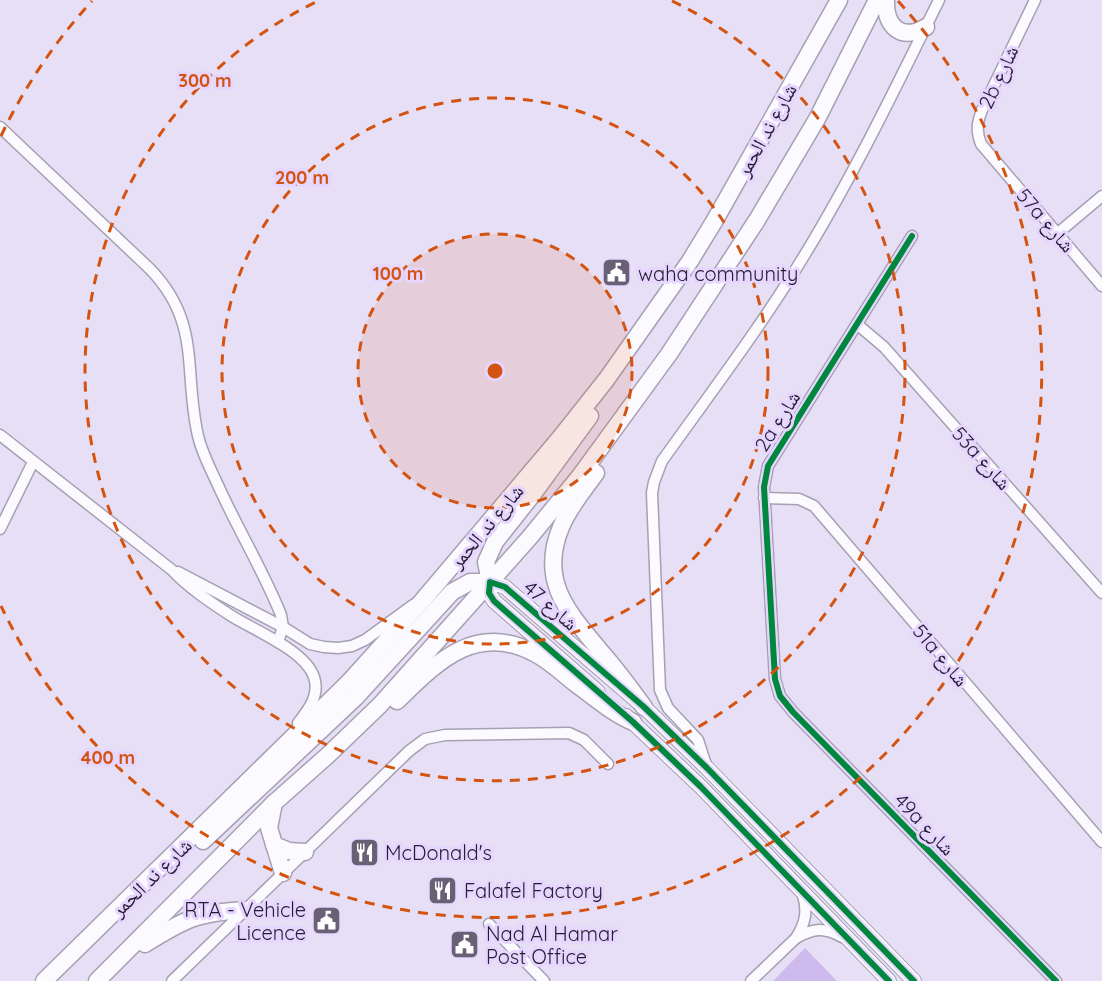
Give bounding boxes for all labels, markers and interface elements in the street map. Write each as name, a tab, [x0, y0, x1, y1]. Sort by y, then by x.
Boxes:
street label: 2b شارع	[973, 41, 1024, 113]
text: 300 m	[178, 69, 232, 92]
street label: شارع ند الحمر	[730, 79, 803, 182]
text: 200 m	[275, 166, 329, 189]
street label: 57a شارع	[1011, 183, 1081, 258]
public building icon: waha community	[601, 257, 633, 289]
place label: waha community	[638, 261, 798, 286]
text: 100 m	[373, 262, 423, 285]
centre of rings	[485, 361, 505, 381]
street label: 2a شارع	[749, 386, 806, 456]
street label: 53a شارع	[946, 421, 1017, 496]
street label: شارع ند الحمر	[443, 479, 529, 575]
street label: شارع 47	[518, 575, 583, 636]
street label: 51a شارع	[907, 619, 974, 692]
text: 400 m	[81, 746, 135, 769]
street label: 49a شارع	[889, 788, 961, 861]
street label: شارع ند الحمر	[105, 832, 197, 923]
restaurant icon: McDonald's	[348, 836, 380, 868]
place label: McDonald's	[385, 840, 492, 865]
restaurant icon: Falafel Factory	[427, 874, 459, 906]
place label: Falafel Factory	[464, 878, 603, 903]
place label: RTA - Vehicle Licence	[184, 897, 306, 945]
public building icon: RTA - Vehicle Licence	[311, 904, 343, 936]
place label: Nad Al Hamar Post Office	[486, 921, 618, 969]
public building icon: Nad Al Hamar Post Office	[449, 928, 481, 960]

